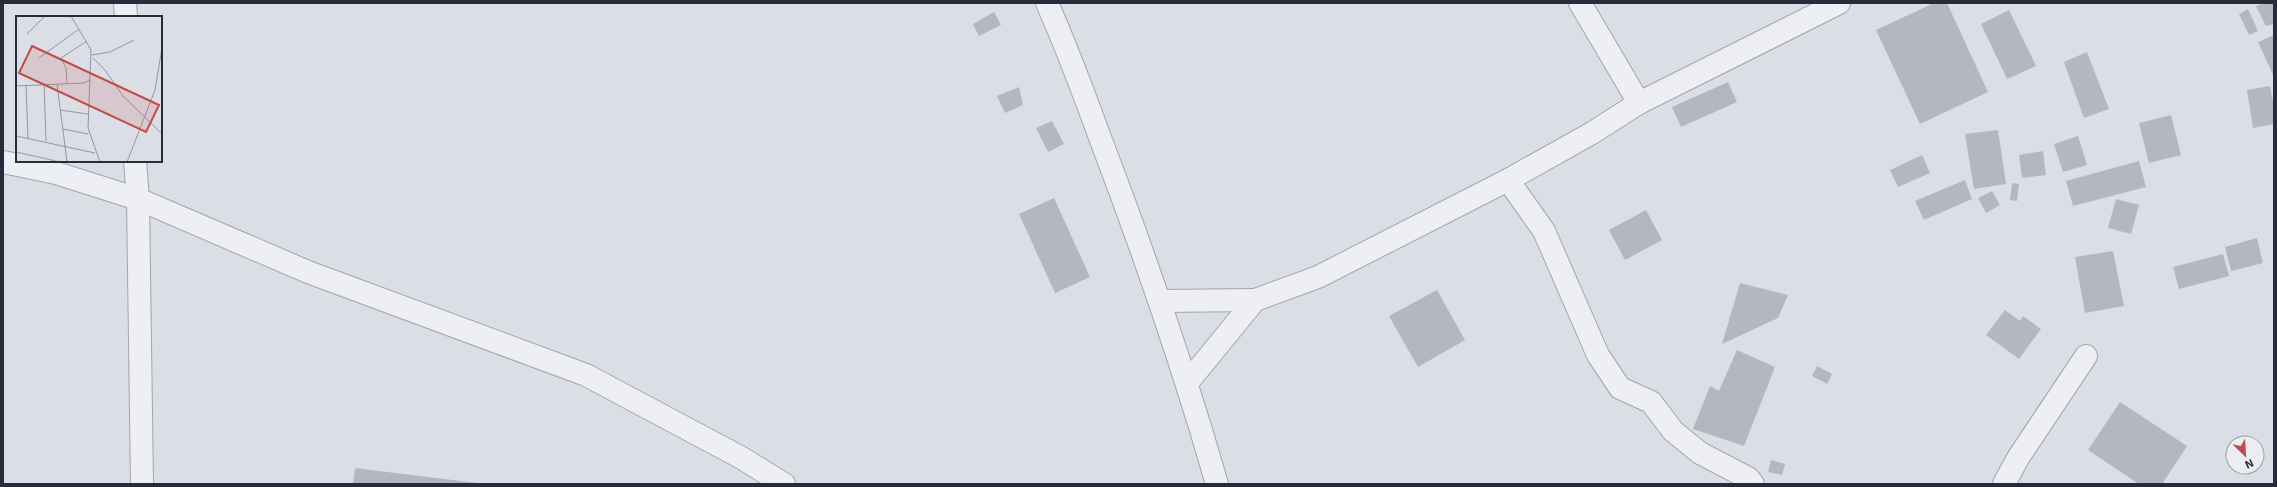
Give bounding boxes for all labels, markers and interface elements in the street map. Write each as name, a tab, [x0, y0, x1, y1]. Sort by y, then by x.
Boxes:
inset map	[16, 16, 162, 162]
north arrow	[2225, 435, 2265, 475]
text: N	[2243, 457, 2256, 472]

